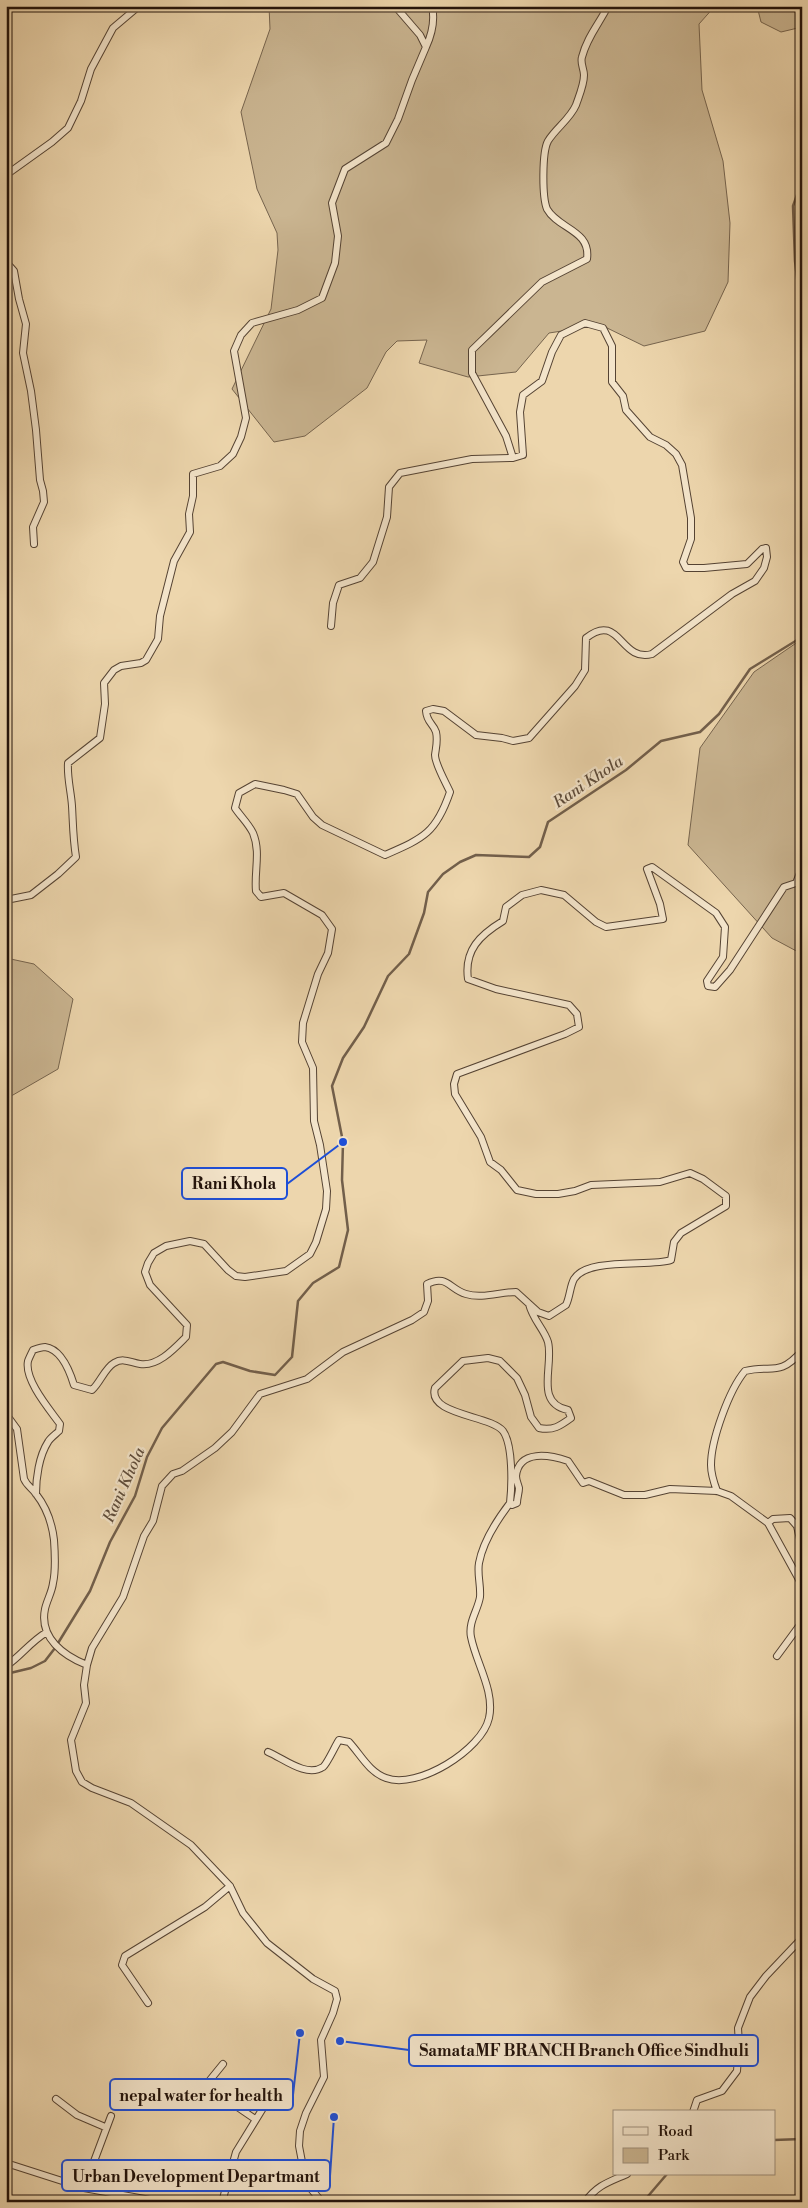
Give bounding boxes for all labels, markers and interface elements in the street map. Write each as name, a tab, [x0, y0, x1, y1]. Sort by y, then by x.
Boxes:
water label: Rani Khola	[548, 751, 627, 813]
callout: Rani Khola	[182, 1168, 287, 1199]
text: Rani Khola	[192, 1174, 277, 1194]
water label: Rani Khola	[98, 1444, 150, 1527]
callout: SamataMF BRANCH Branch Office Sindhuli	[409, 2035, 758, 2066]
text: SamataMF BRANCH Branch Office Sindhuli	[419, 2041, 749, 2061]
callout: nepal water for health	[110, 2079, 293, 2110]
text: nepal water for health	[119, 2086, 283, 2106]
legend	[613, 2110, 776, 2176]
text: Road	[658, 2122, 693, 2141]
text: Park	[658, 2146, 690, 2165]
callout: Urban Development Departmant	[62, 2160, 330, 2191]
text: Urban Development Departmant	[72, 2167, 320, 2187]

